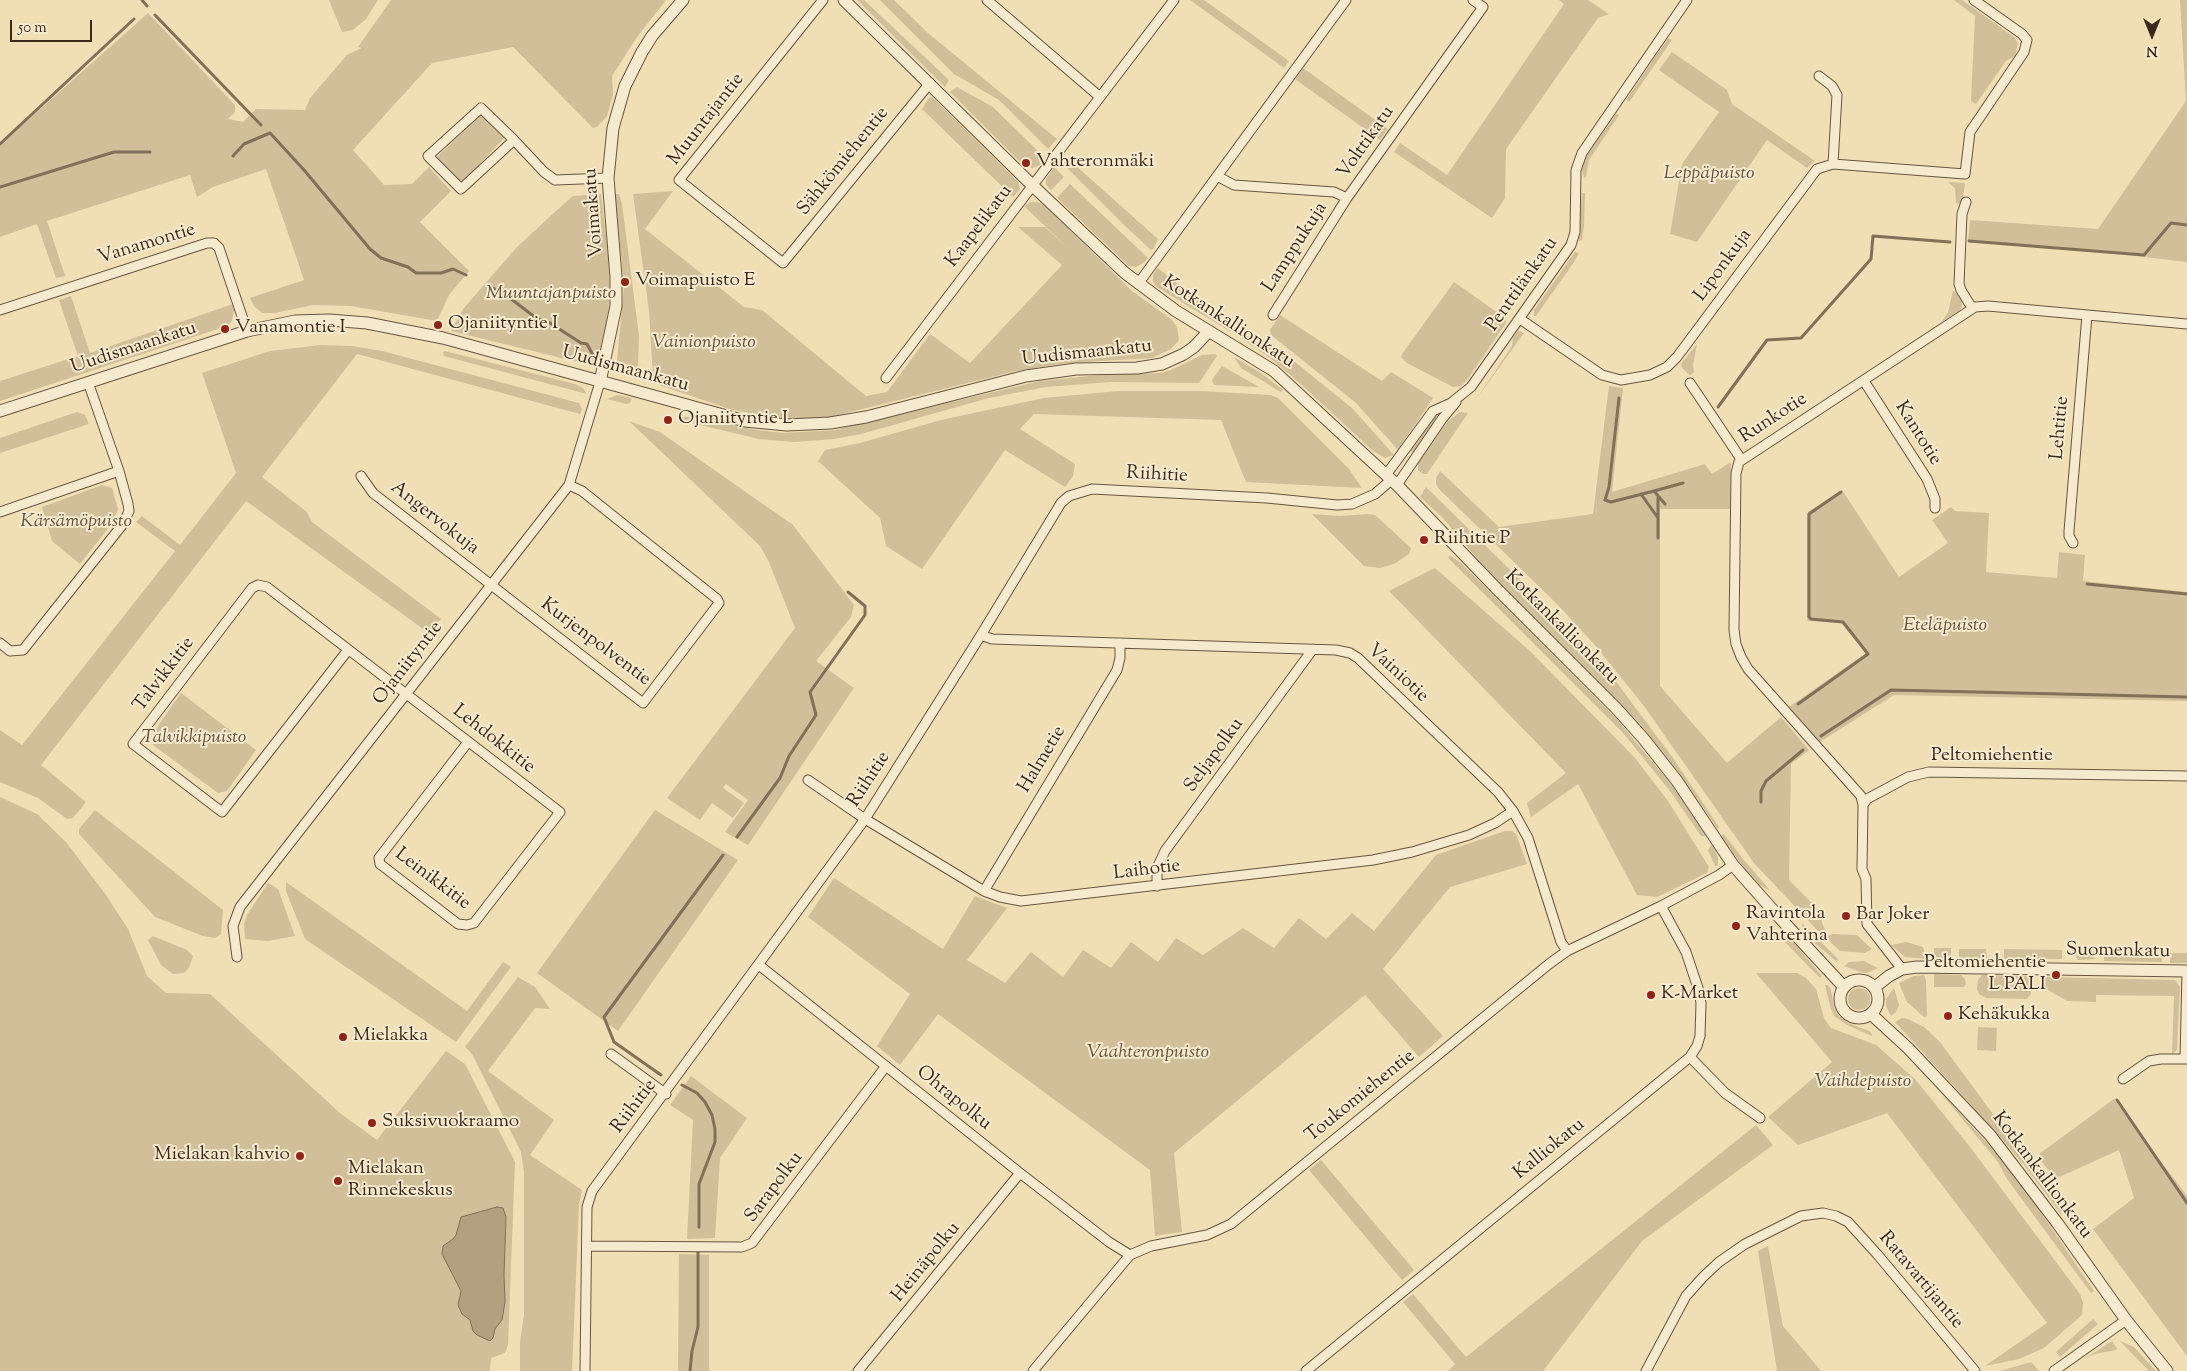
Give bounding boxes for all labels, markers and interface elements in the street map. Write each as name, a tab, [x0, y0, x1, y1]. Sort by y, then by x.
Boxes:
scale bar	[12, 10, 95, 42]
north arrow	[2127, 10, 2177, 60]
text: 50 m	[18, 18, 47, 39]
text: N	[2146, 40, 2158, 60]
street label: Muuntajantie	[664, 69, 750, 171]
street label: Volttikatu	[1334, 102, 1400, 184]
street label: Sähkömiehentie	[793, 103, 895, 221]
place label: Vahteronmäki	[1036, 152, 1154, 174]
marker: Vahteronmäki	[1020, 157, 1032, 169]
park label: Leppäpuisto	[1664, 164, 1754, 186]
street label: Voimakatu	[580, 167, 610, 259]
street label: Kaapelikatu	[942, 181, 1018, 273]
street label: Lamppukuja	[1258, 199, 1334, 297]
street label: Vanamontie	[96, 219, 198, 271]
street label: Liponkuja	[1690, 225, 1758, 307]
street label: Penttilänkatu	[1482, 233, 1564, 337]
place label: Voimapuisto E	[635, 271, 755, 293]
street label: Kotkankallionkatu	[1158, 272, 1298, 374]
marker: Voimapuisto E	[619, 276, 631, 288]
park label: Muuntajanpuisto	[486, 284, 616, 306]
place label: Ojaniityntie I	[448, 314, 558, 336]
street label: Uudismaankatu	[68, 318, 200, 380]
place label: Vanamontie I	[235, 318, 346, 340]
marker: Ojaniityntie I	[432, 319, 444, 331]
marker: Vanamontie I	[219, 323, 231, 335]
park label: Vainionpuisto	[652, 333, 756, 355]
street label: Uudismaankatu	[1021, 336, 1153, 372]
street label: Uudismaankatu	[559, 342, 691, 398]
street label: Runkotie	[1736, 389, 1812, 449]
street label: Lehtitie	[2047, 395, 2075, 461]
street label: Kantotie	[1889, 398, 1945, 470]
place label: Ojaniityntie L	[678, 409, 793, 431]
marker: Ojaniityntie L	[662, 414, 674, 426]
street label: Riihitie	[1126, 463, 1188, 489]
street label: Angervokuja	[385, 477, 483, 561]
park label: Kärsämöpuisto	[20, 512, 132, 534]
place label: Riihitie P	[1434, 529, 1510, 551]
marker: Riihitie P	[1418, 534, 1430, 546]
street label: Kotkankallionkatu	[1499, 566, 1623, 690]
street label: Kurjenpolventie	[535, 594, 655, 692]
park label: Eteläpuisto	[1903, 616, 1987, 638]
street label: Ojaniityntie	[369, 618, 449, 710]
street label: Talvikkitie	[130, 633, 200, 717]
street label: Vainiotie	[1361, 640, 1433, 708]
street label: Lehdokkitie	[447, 701, 539, 779]
street label: Seljapolku	[1180, 714, 1250, 798]
street label: Halmetie	[1014, 722, 1072, 798]
park label: Talvikkipuisto	[142, 728, 246, 750]
street label: Peltomiehentie	[1931, 746, 2053, 768]
street label: Riihitie	[844, 748, 896, 812]
street label: Leinikkitie	[390, 844, 474, 916]
street label: Laihotie	[1112, 856, 1182, 886]
place label: Ravintola Vahterina	[1746, 904, 1828, 948]
place label: Bar Joker	[1856, 905, 1929, 927]
marker: Bar Joker	[1840, 910, 1852, 922]
marker: Ravintola Vahterina	[1730, 920, 1742, 932]
street label: Suomenkatu	[2065, 940, 2171, 964]
place label: Peltomiehentie L PALI	[1924, 953, 2046, 997]
marker: Peltomiehentie L PALI	[2050, 969, 2062, 981]
place label: K-Market	[1661, 984, 1738, 1006]
marker: K-Market	[1645, 989, 1657, 1001]
place label: Kehäkukka	[1958, 1005, 2050, 1027]
marker: Kehäkukka	[1942, 1010, 1954, 1022]
place label: Mielakka	[353, 1026, 428, 1048]
marker: Mielakka	[337, 1031, 349, 1043]
park label: Vaahteronpuisto	[1087, 1043, 1209, 1065]
street label: Toukomiehentie	[1301, 1046, 1421, 1148]
street label: Ohrapolku	[911, 1062, 995, 1136]
park label: Vaihdepuisto	[1815, 1072, 1911, 1094]
street label: Riihitie	[607, 1076, 663, 1138]
street label: Kotkankallionkatu	[1986, 1108, 2096, 1244]
place label: Suksivuokraamo	[382, 1112, 519, 1134]
street label: Kalliokatu	[1510, 1114, 1590, 1186]
marker: Suksivuokraamo	[366, 1117, 378, 1129]
place label: Mielakan kahvio	[154, 1145, 290, 1167]
street label: Sarapolku	[741, 1148, 809, 1228]
marker: Mielakan kahvio	[294, 1150, 306, 1162]
place label: Mielakan Rinnekeskus	[348, 1159, 453, 1203]
marker: Mielakan Rinnekeskus	[332, 1175, 344, 1187]
street label: Heinäpolku	[888, 1218, 966, 1308]
street label: Ratavartijantie	[1873, 1228, 1967, 1334]

